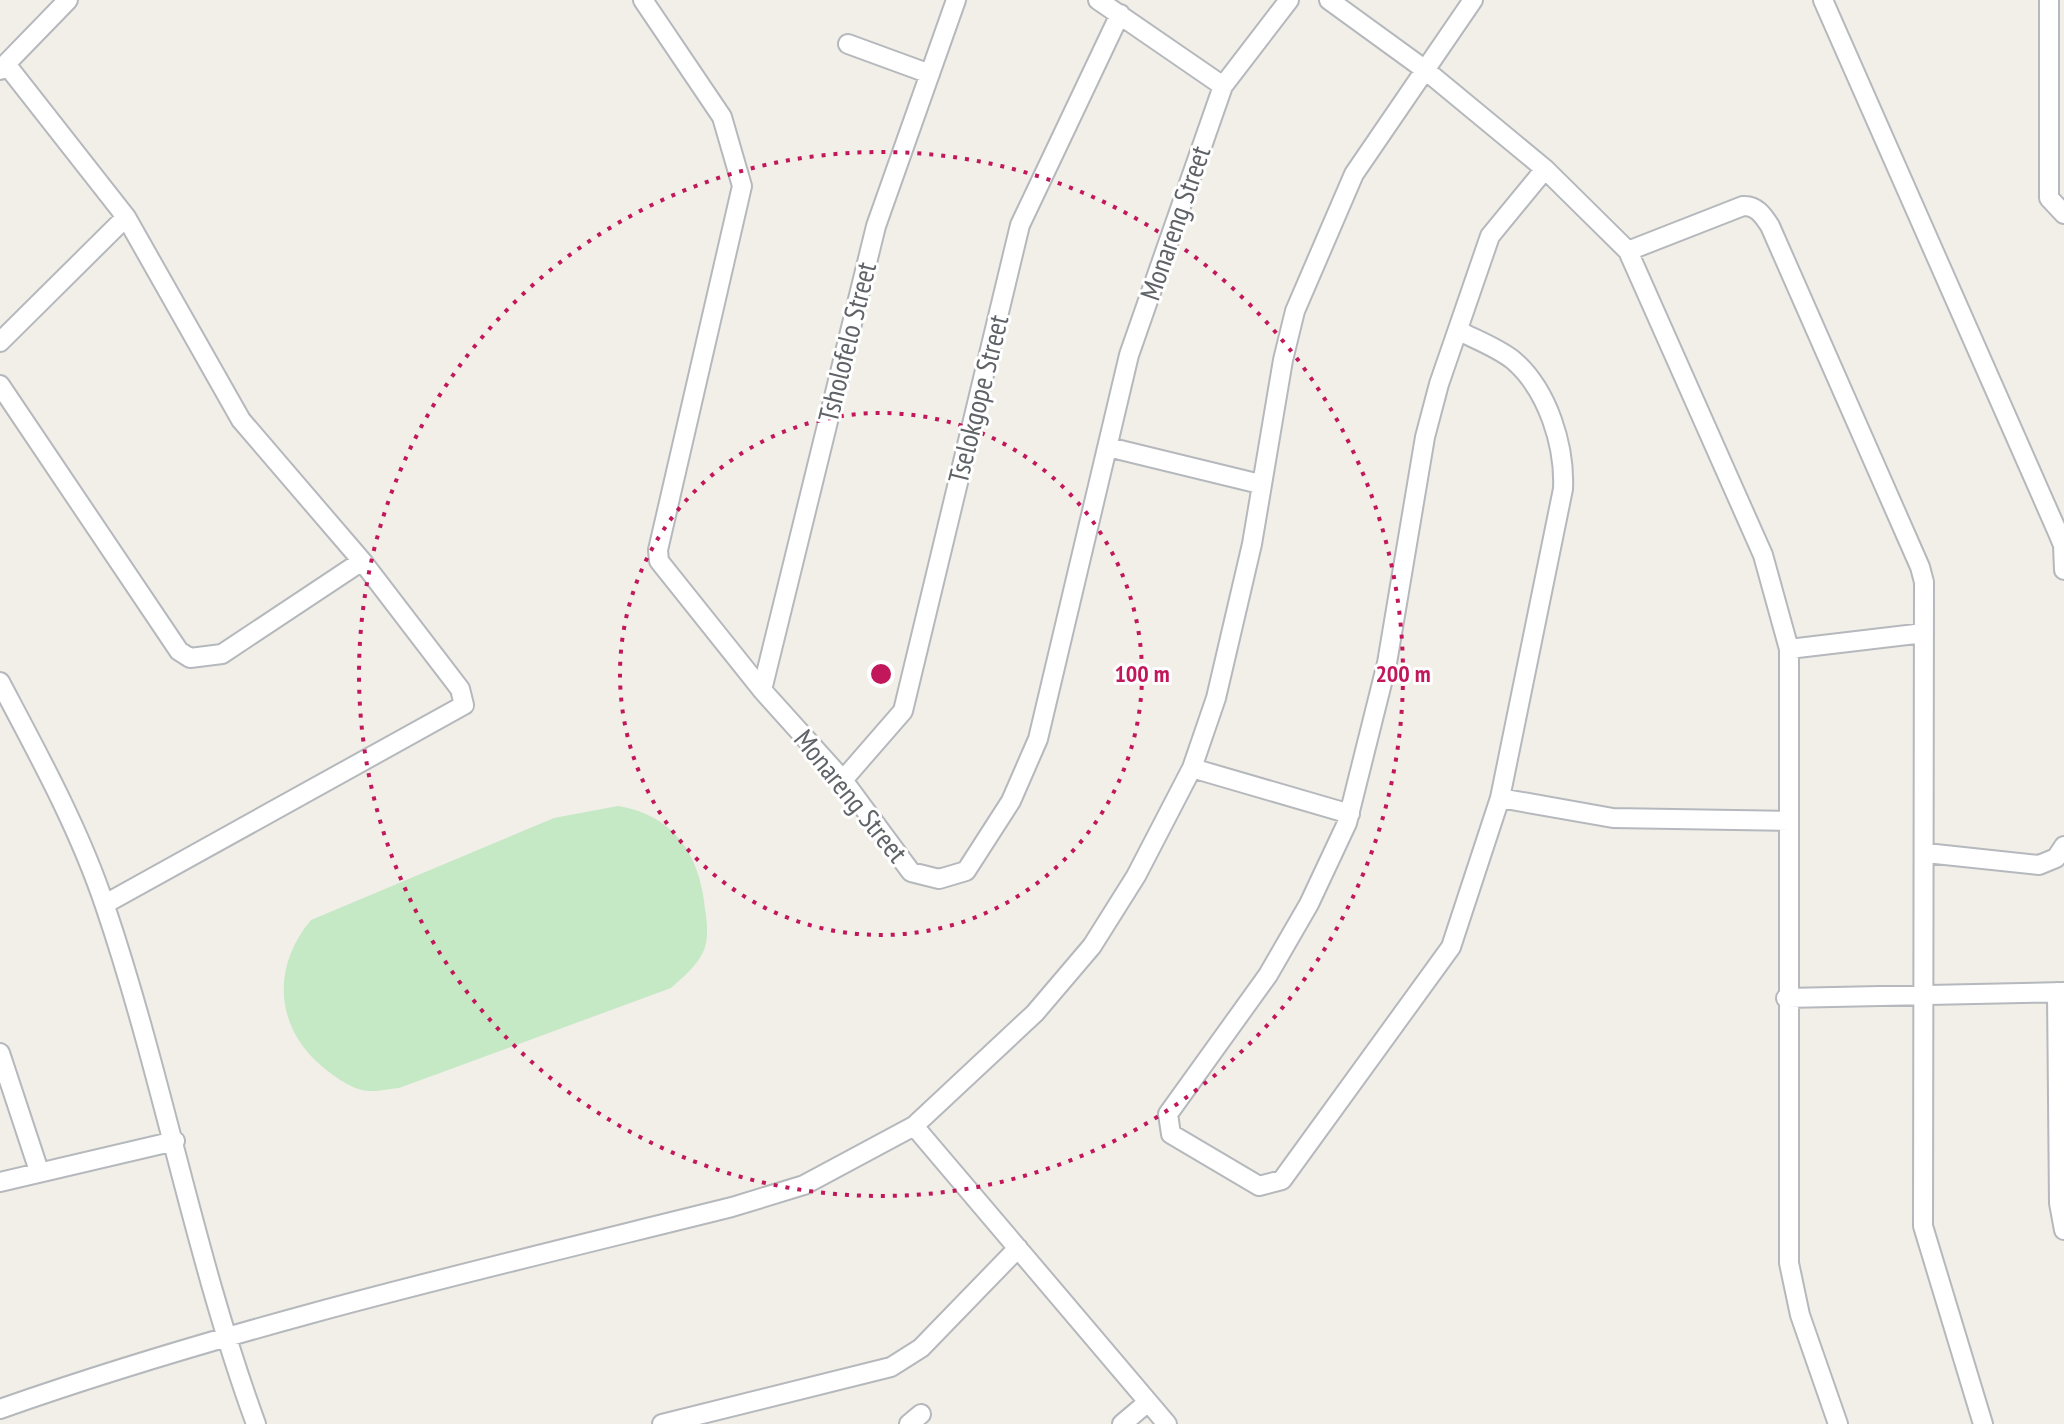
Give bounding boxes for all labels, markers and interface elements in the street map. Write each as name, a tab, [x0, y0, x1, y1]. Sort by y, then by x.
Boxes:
street label: Monareng Street	[1131, 140, 1218, 305]
street label: Tsholofelo Street	[809, 258, 884, 426]
street label: Tselokgope Street	[939, 311, 1016, 487]
text: 100 m	[1114, 658, 1170, 689]
text: 200 m	[1375, 658, 1431, 689]
centre of rings	[867, 660, 895, 688]
street label: Monareng Street	[786, 722, 917, 870]

